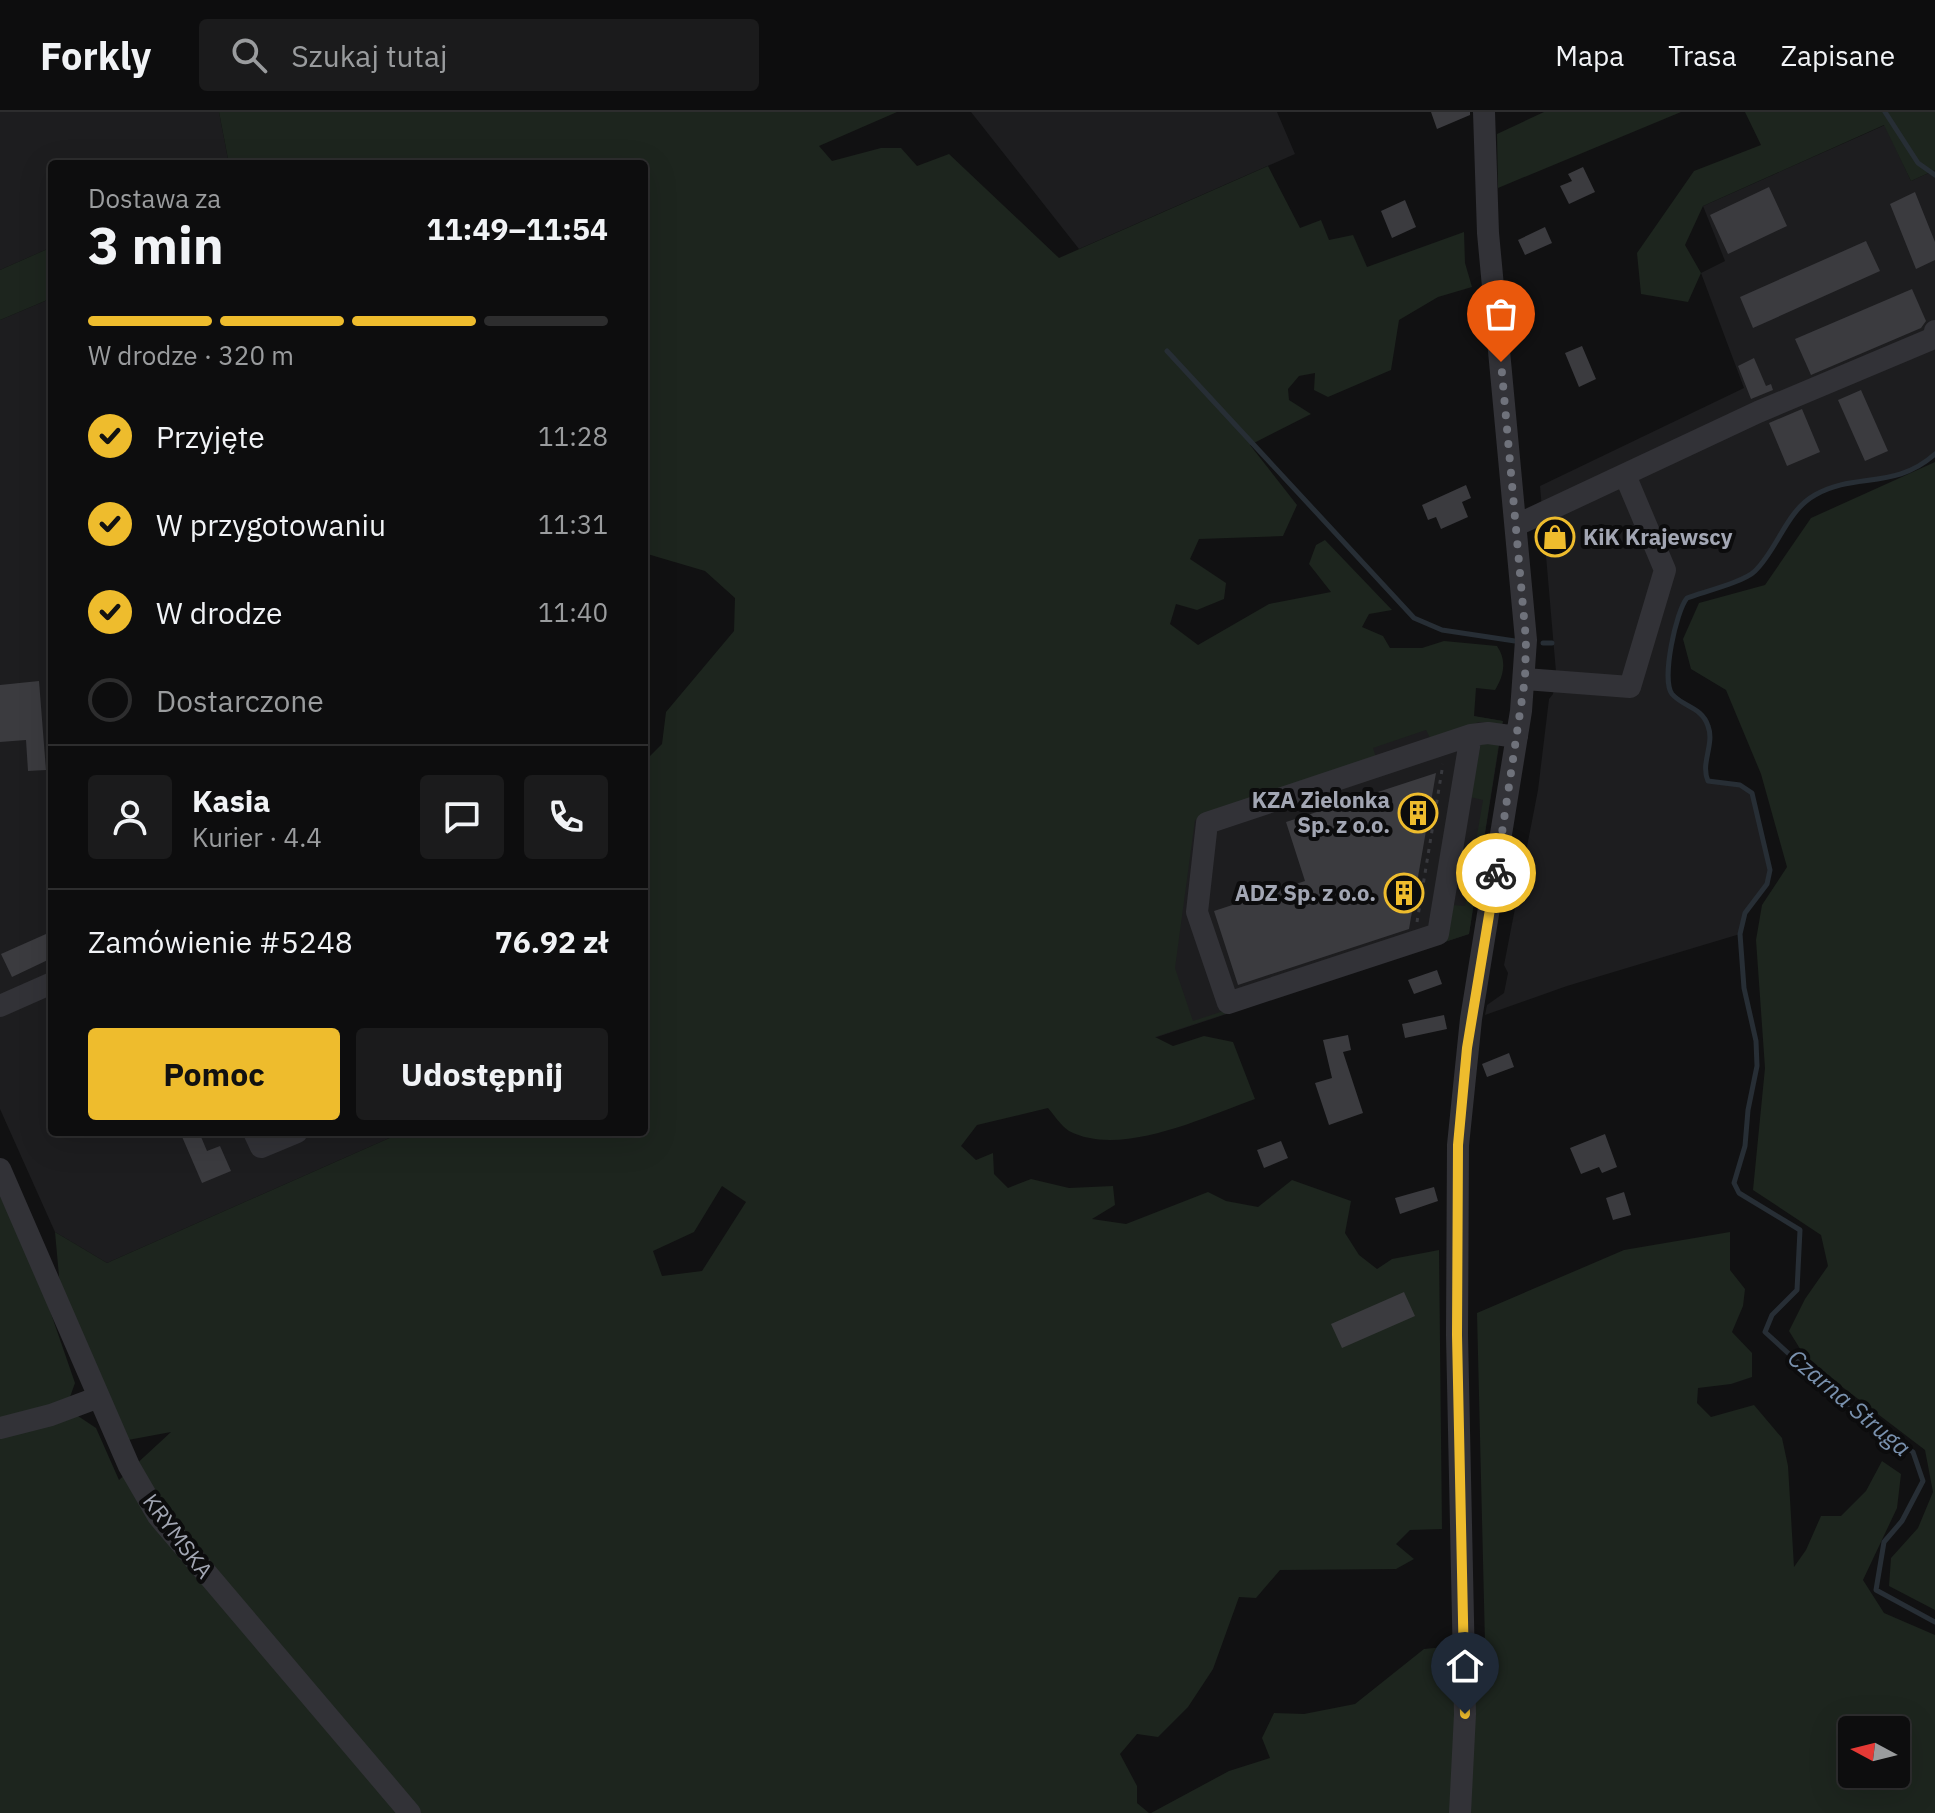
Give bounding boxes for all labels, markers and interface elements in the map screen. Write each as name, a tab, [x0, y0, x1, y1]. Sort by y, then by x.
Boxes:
search box	[199, 19, 759, 91]
text: Forkly	[40, 31, 151, 80]
icon: search	[227, 33, 271, 77]
text: Szukaj tutaj	[291, 36, 448, 75]
text: Mapa	[1555, 37, 1624, 74]
text: Trasa	[1668, 37, 1737, 74]
text: Zapisane	[1781, 37, 1895, 74]
text: Dostawa za	[88, 181, 221, 215]
text: 11:49–11:54	[427, 209, 608, 248]
text: 3 min	[88, 211, 224, 278]
pin	[1467, 280, 1535, 362]
icon: bag	[1479, 292, 1523, 336]
text: W drodze · 320 m	[88, 338, 294, 372]
icon: check	[88, 414, 132, 458]
text: Przyjęte	[156, 417, 265, 456]
text: 11:28	[538, 419, 608, 453]
icon: check	[88, 502, 132, 546]
text: W przygotowaniu	[156, 505, 386, 544]
text: 11:31	[538, 507, 608, 541]
shop icon: KiK Krajewscy	[1534, 516, 1576, 558]
place label: KiK Krajewscy	[1583, 522, 1733, 551]
icon: check	[88, 590, 132, 634]
text: W drodze	[156, 593, 282, 632]
text: 11:40	[538, 595, 608, 629]
text: Dostarczone	[156, 681, 324, 720]
button: person	[88, 775, 172, 859]
button: chat	[420, 775, 504, 859]
button: phone	[524, 775, 608, 859]
text: Kasia	[192, 781, 270, 820]
place label: KZA Zielonka Sp. z o.o.	[1252, 785, 1390, 839]
building icon: KZA Zielonka Sp. z o.o.	[1397, 792, 1439, 834]
text: Kurier · 4.4	[192, 820, 322, 854]
courier	[1456, 833, 1536, 913]
icon: bike	[1474, 851, 1518, 895]
building icon: ADZ Sp. z o.o.	[1383, 872, 1425, 914]
place label: ADZ Sp. z o.o.	[1235, 878, 1376, 907]
text: Zamówienie #5248	[88, 922, 353, 961]
text: 76.92 zł	[495, 922, 608, 961]
button: Pomoc	[88, 1028, 340, 1120]
button: Udostępnij	[356, 1028, 608, 1120]
water label: Czarna Struga	[1782, 1341, 1918, 1463]
street label: KRYMSKA	[137, 1487, 220, 1584]
pin	[1431, 1632, 1499, 1714]
icon: home	[1443, 1644, 1487, 1688]
north arrow	[1838, 1716, 1910, 1788]
map controls	[1838, 1716, 1910, 1788]

